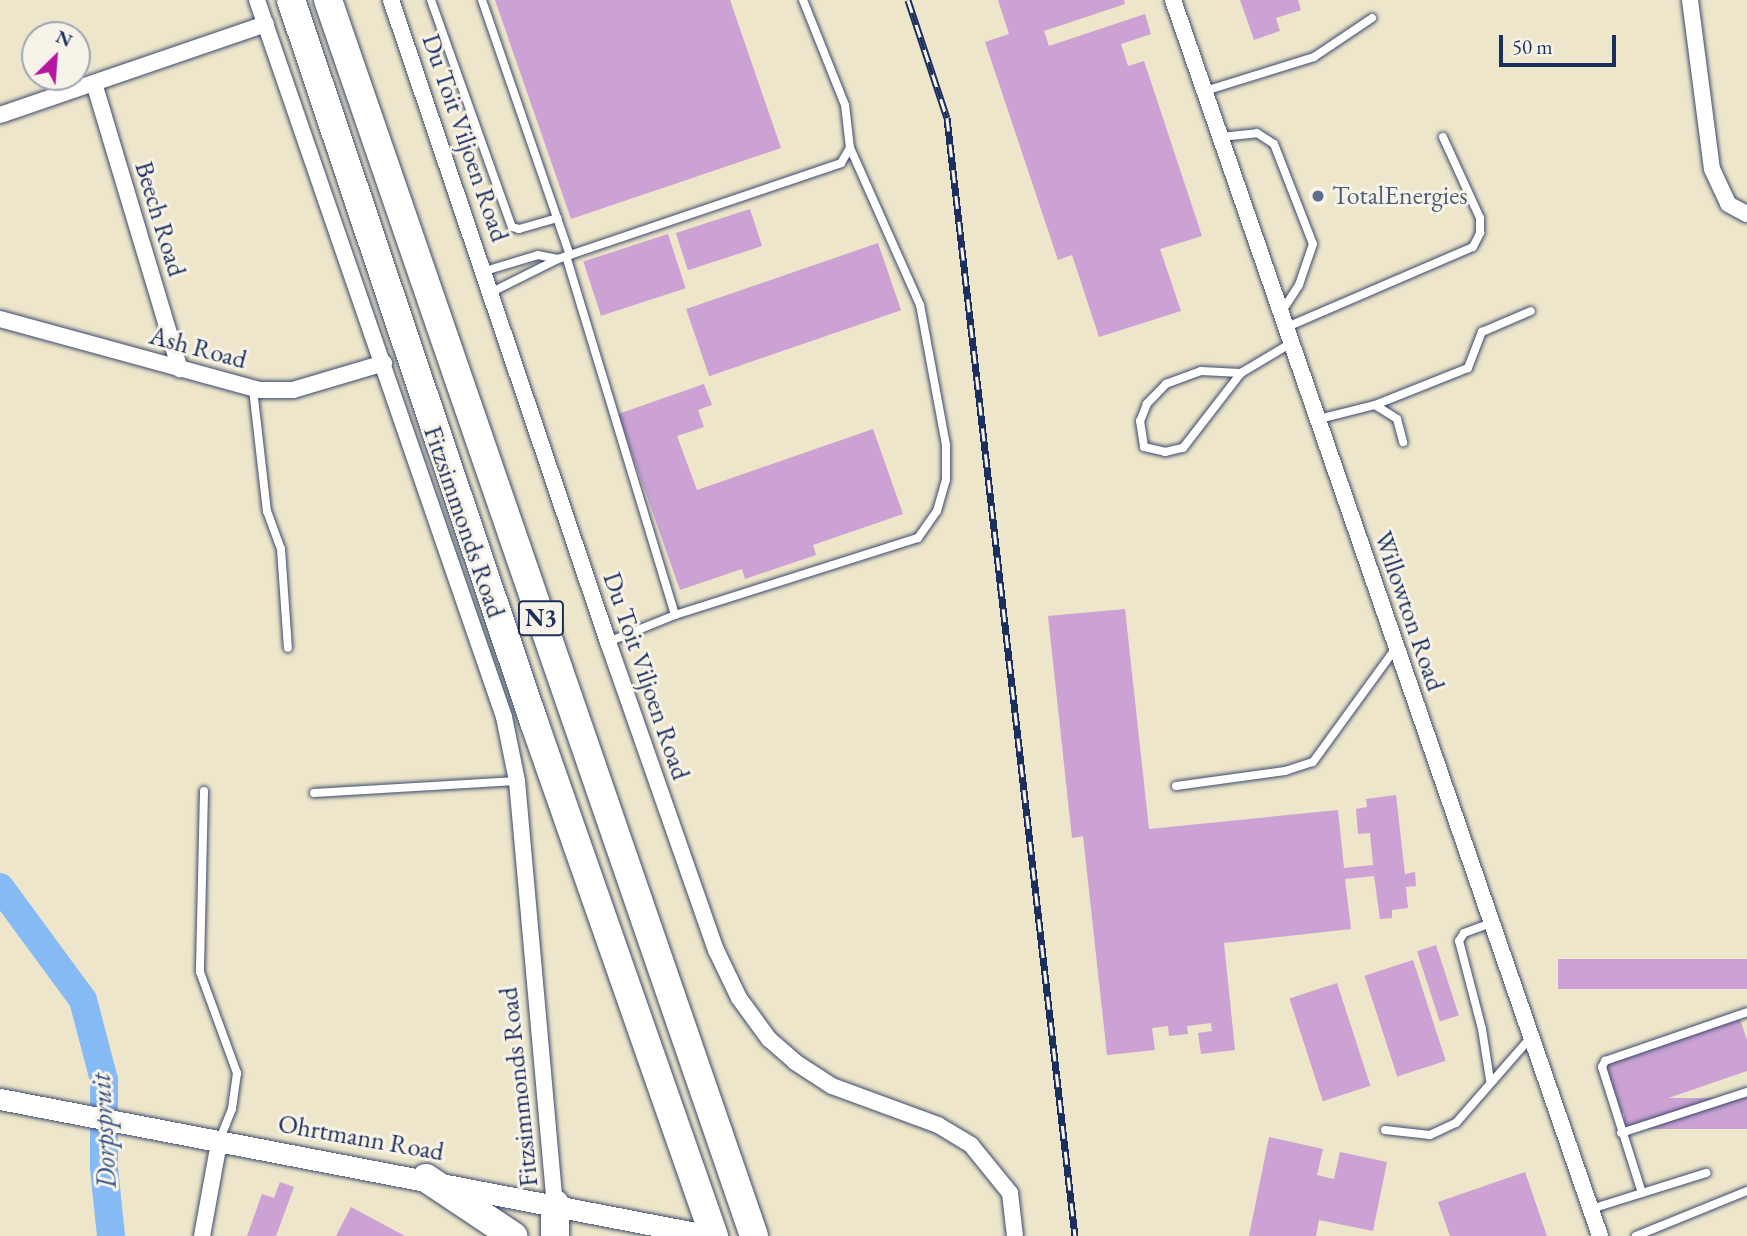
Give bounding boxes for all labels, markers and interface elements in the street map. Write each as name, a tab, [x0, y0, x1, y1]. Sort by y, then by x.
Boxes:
north arrow	[21, 21, 91, 91]
scale bar	[1502, 21, 1619, 65]
text: N	[52, 24, 76, 53]
street label: Du Toit Viljoen Road	[415, 30, 515, 246]
text: 50 m	[1512, 33, 1553, 60]
street label: Beech Road	[128, 158, 192, 280]
place label: TotalEnergies	[1332, 180, 1468, 212]
marker: TotalEnergies	[1310, 188, 1326, 204]
street label: Ash Road	[146, 320, 250, 376]
street label: Fitzsimmonds Road	[417, 422, 511, 622]
street label: Willowton Road	[1367, 527, 1451, 695]
street label: Du Toit Viljoen Road	[596, 568, 696, 784]
road number: N3	[516, 598, 566, 638]
street label: Fitzsimmonds Road	[493, 986, 545, 1188]
water label: Dorpspruit	[83, 1072, 123, 1190]
street label: Ohrtmann Road	[276, 1108, 446, 1168]

